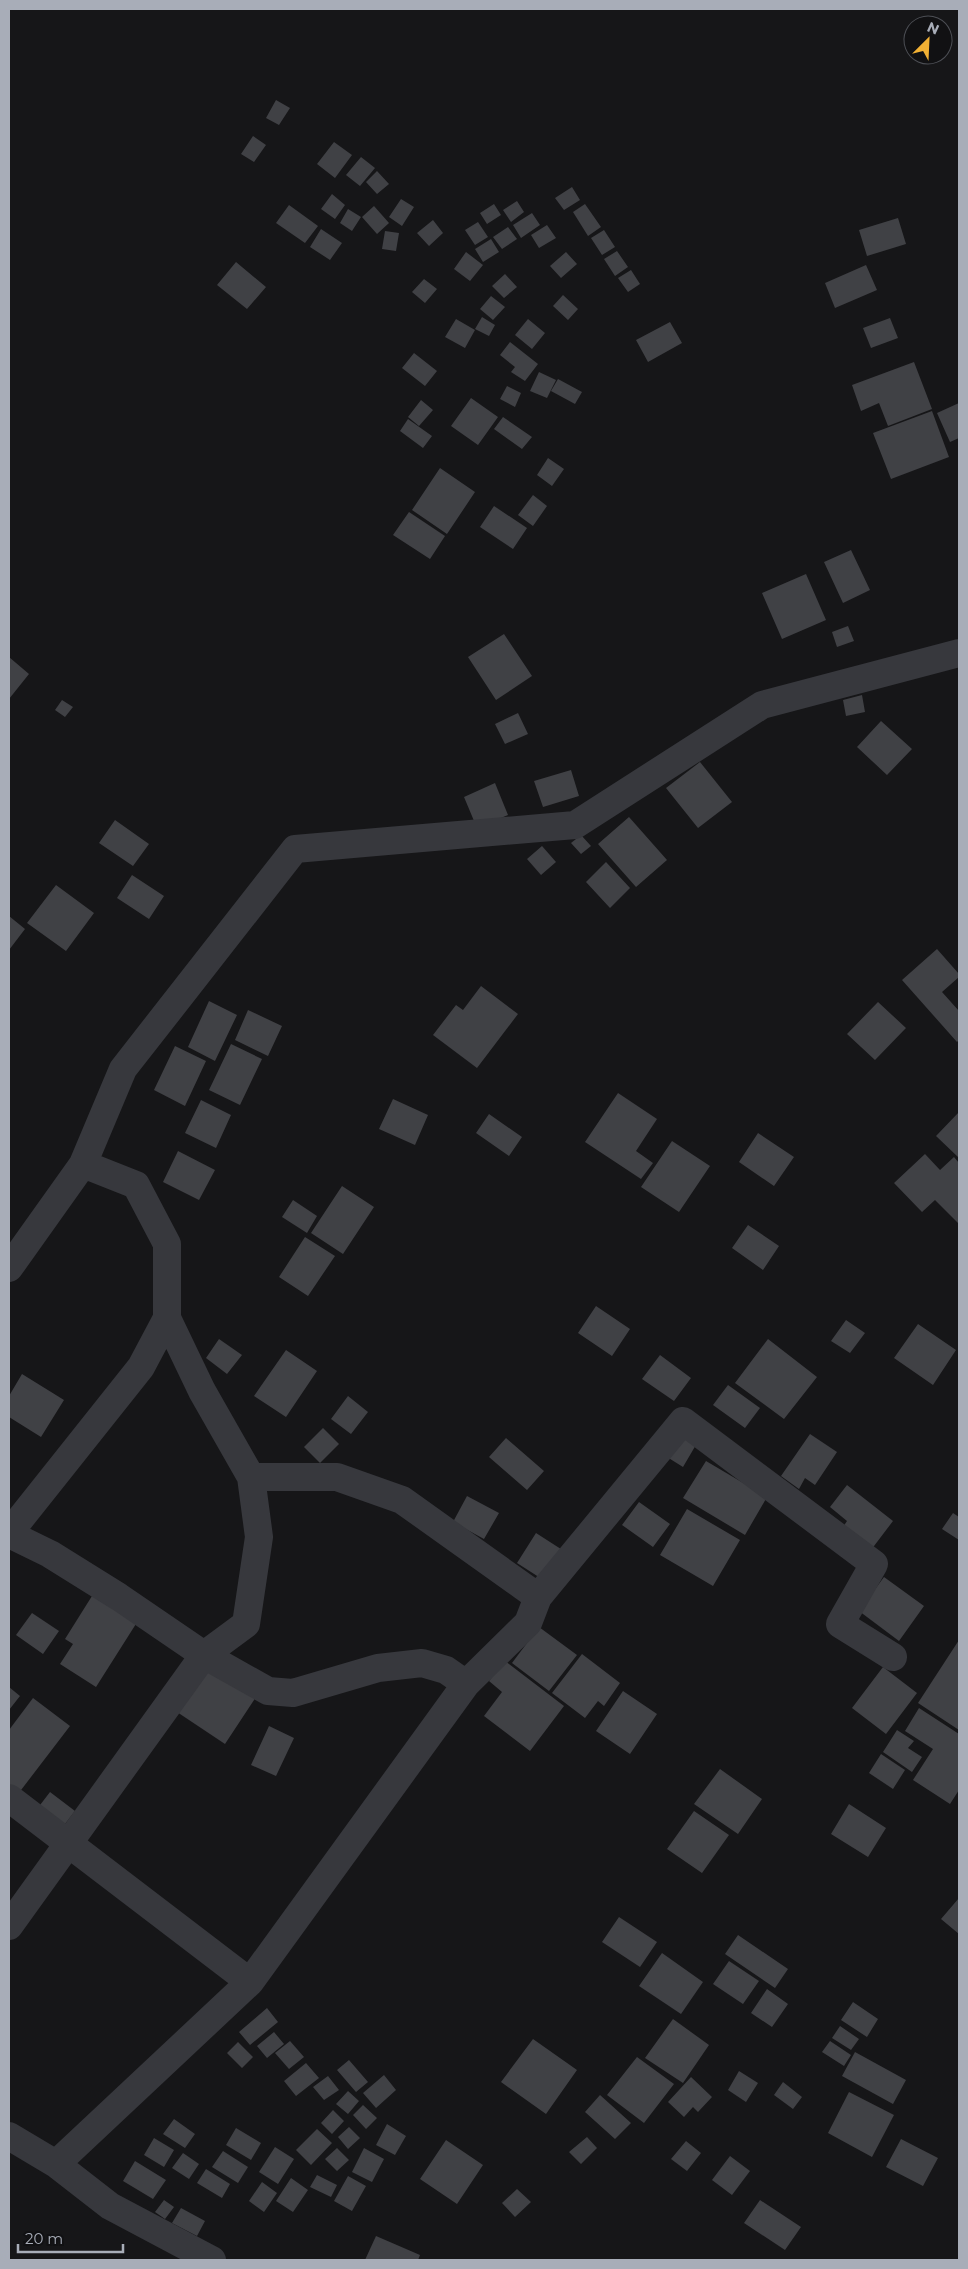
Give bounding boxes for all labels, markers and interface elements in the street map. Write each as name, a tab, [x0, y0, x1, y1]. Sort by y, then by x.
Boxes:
north arrow	[903, 15, 953, 65]
text: N	[924, 18, 942, 39]
scale bar	[18, 2222, 122, 2254]
text: 20 m	[25, 2229, 63, 2248]

